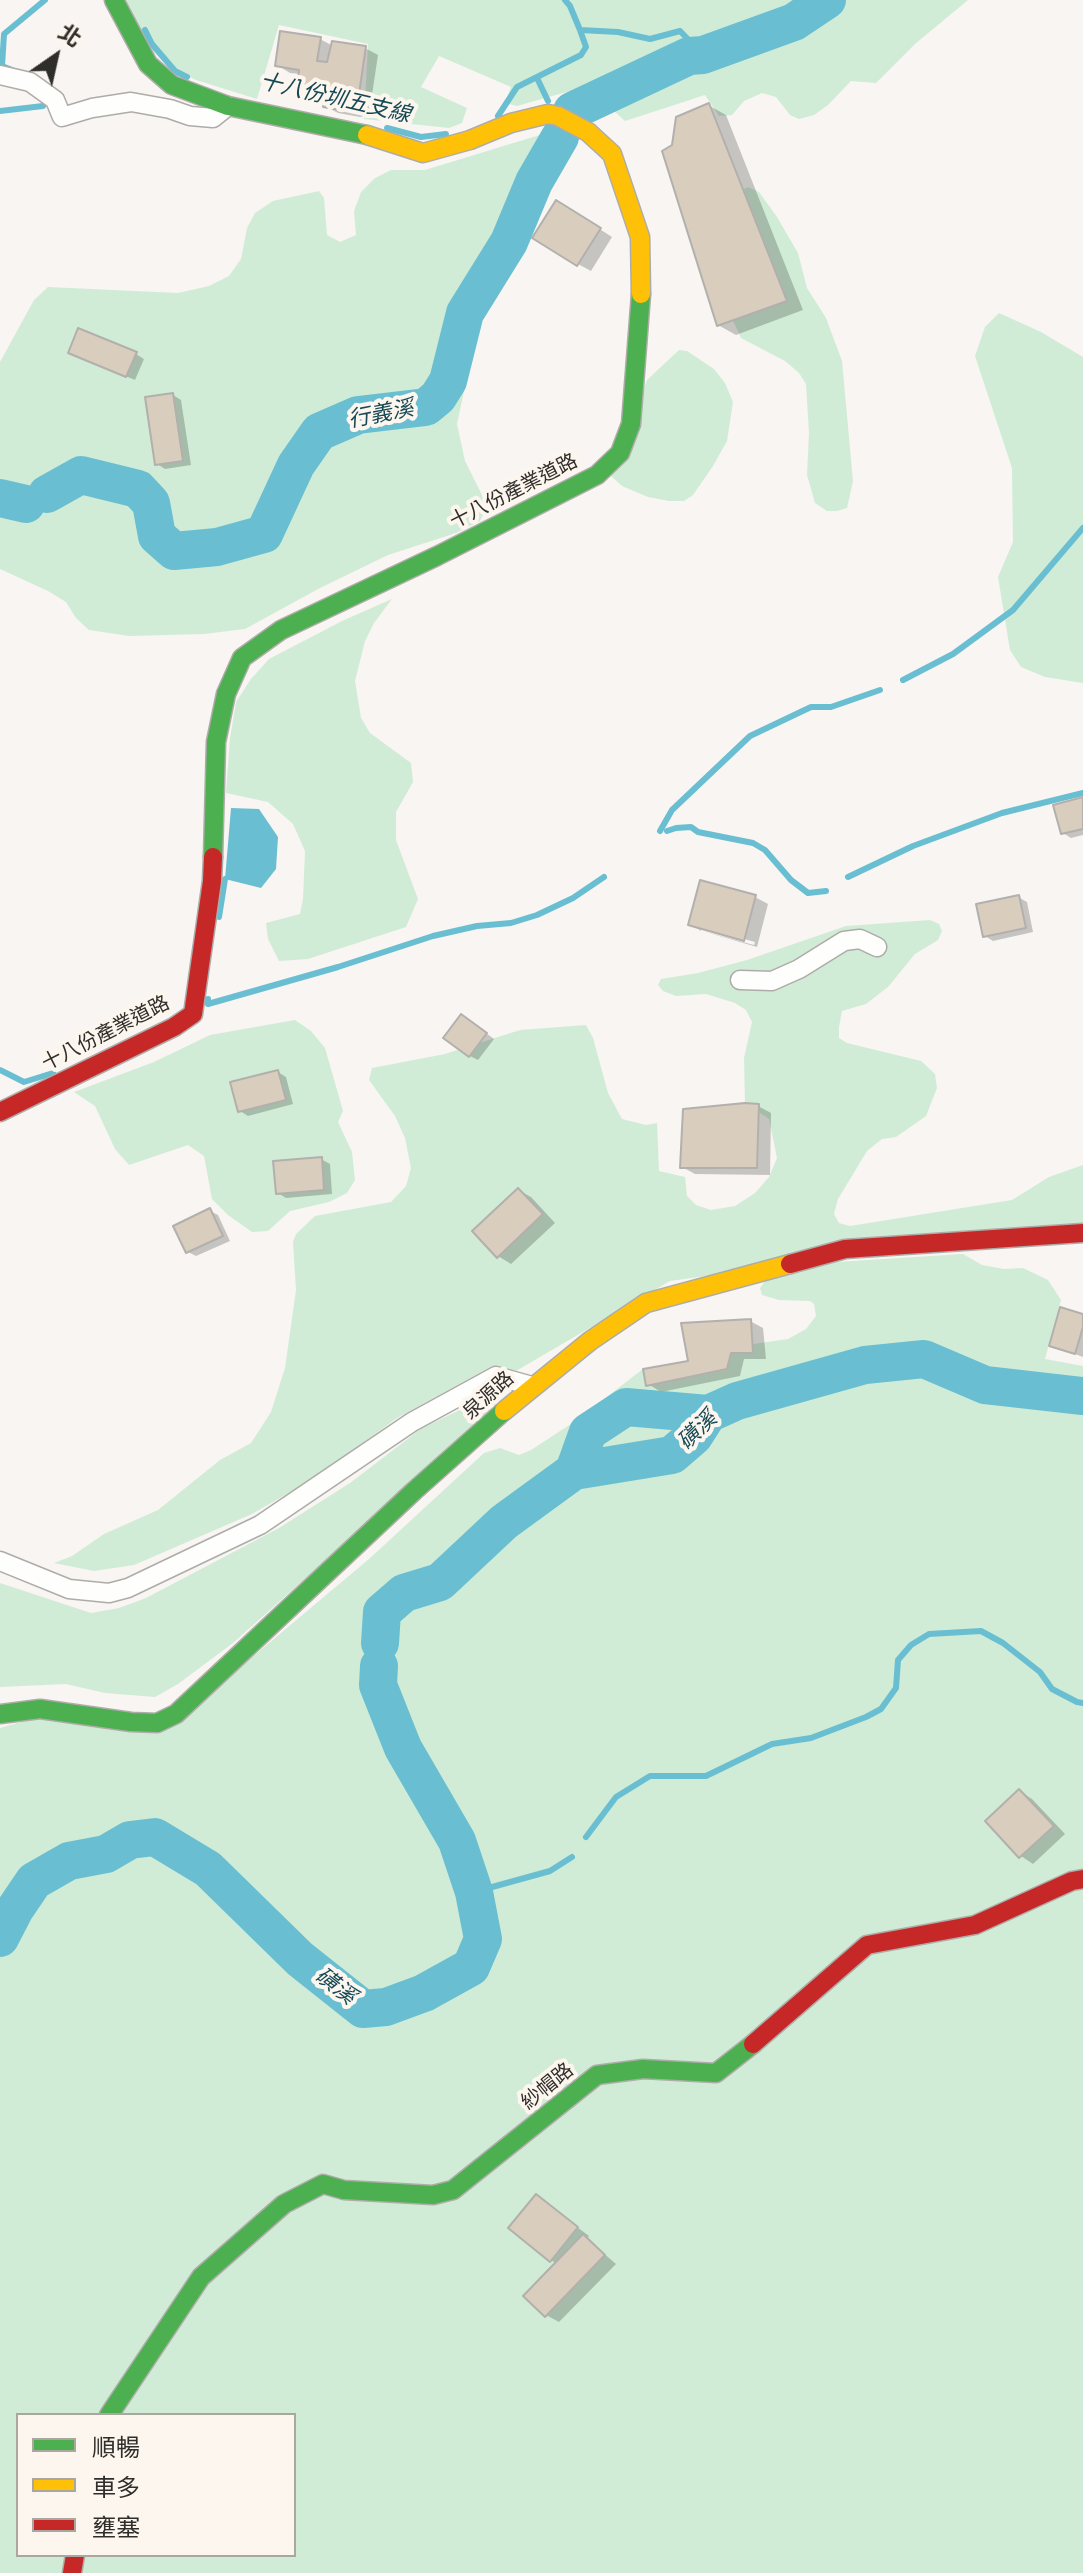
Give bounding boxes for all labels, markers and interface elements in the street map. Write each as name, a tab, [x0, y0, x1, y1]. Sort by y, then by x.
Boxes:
north arrow	[16, 16, 96, 96]
text: 北	[54, 19, 86, 52]
water label: 十八份圳五支線	[257, 69, 413, 129]
water label: 行義溪	[346, 396, 416, 434]
street label: 十八份產業道路	[446, 450, 582, 534]
street label: 十八份產業道路	[38, 992, 174, 1076]
street label: 泉源路	[459, 1367, 519, 1425]
water label: 磺溪	[673, 1406, 723, 1456]
water label: 磺溪	[310, 1963, 360, 2011]
street label: 紗帽路	[517, 2059, 579, 2115]
legend	[16, 2413, 296, 2557]
text: 順暢	[92, 2435, 140, 2461]
text: 車多	[92, 2475, 140, 2501]
text: 壅塞	[92, 2515, 140, 2541]

